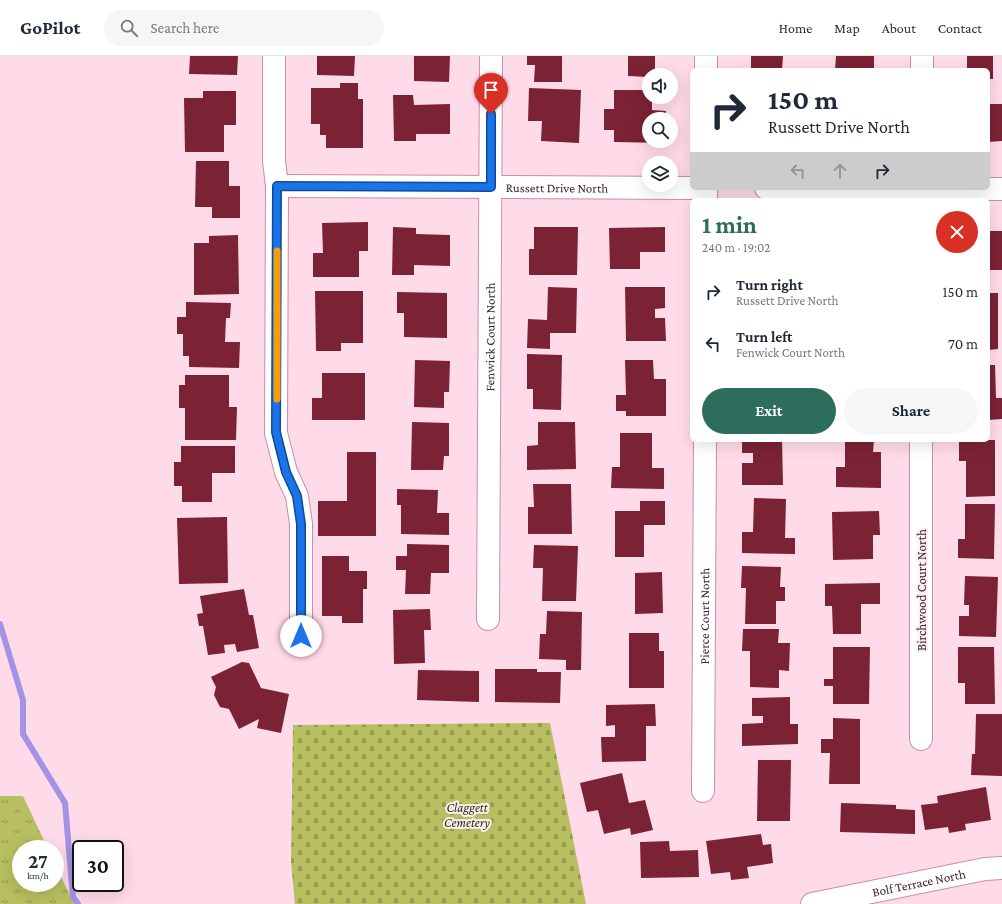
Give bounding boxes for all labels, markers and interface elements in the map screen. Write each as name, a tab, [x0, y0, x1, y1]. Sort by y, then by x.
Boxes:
search box	[104, 10, 384, 46]
text: GoPilot	[20, 17, 80, 38]
icon: search	[118, 17, 140, 39]
text: Search here	[150, 20, 219, 36]
text: Home	[779, 20, 812, 36]
text: Map	[834, 20, 860, 36]
text: About	[882, 20, 916, 36]
text: Contact	[938, 20, 982, 36]
map controls	[642, 68, 678, 192]
button: sound	[642, 68, 678, 104]
pin	[474, 73, 508, 114]
icon: arrive	[480, 79, 502, 101]
icon: right	[702, 84, 754, 136]
text: 150 m	[768, 84, 838, 115]
button: search	[642, 112, 678, 148]
text: Russett Drive North	[768, 117, 910, 137]
button: layers	[642, 156, 678, 192]
icon: left	[787, 160, 809, 182]
icon: ahead	[829, 160, 851, 182]
icon: right	[871, 160, 893, 182]
street label: Russett Drive North	[506, 180, 608, 196]
text: 1 min	[702, 211, 757, 238]
button: close	[936, 211, 978, 253]
text: 240 m · 19:02	[702, 240, 770, 255]
text: Turn right	[736, 277, 803, 293]
icon: right	[702, 281, 724, 303]
street label: Fenwick Court North	[482, 282, 498, 392]
text: 150 m	[943, 284, 978, 300]
text: Russett Drive North	[736, 293, 838, 308]
text: Turn left	[736, 329, 792, 345]
icon: left	[702, 333, 724, 355]
text: 70 m	[948, 336, 978, 352]
text: Fenwick Court North	[736, 345, 845, 360]
button: Exit	[702, 388, 836, 434]
button: Share	[844, 388, 978, 434]
street label: Birchwood Court North	[914, 529, 929, 651]
street label: Pierce Court North	[697, 568, 712, 664]
position arrow	[280, 615, 322, 657]
park label: Claggett Cemetery	[444, 800, 491, 830]
speed limit sign: 30	[72, 840, 124, 892]
text: 27	[28, 850, 48, 872]
street label: Bolf Terrace North	[871, 866, 967, 900]
text: km/h	[27, 870, 49, 881]

